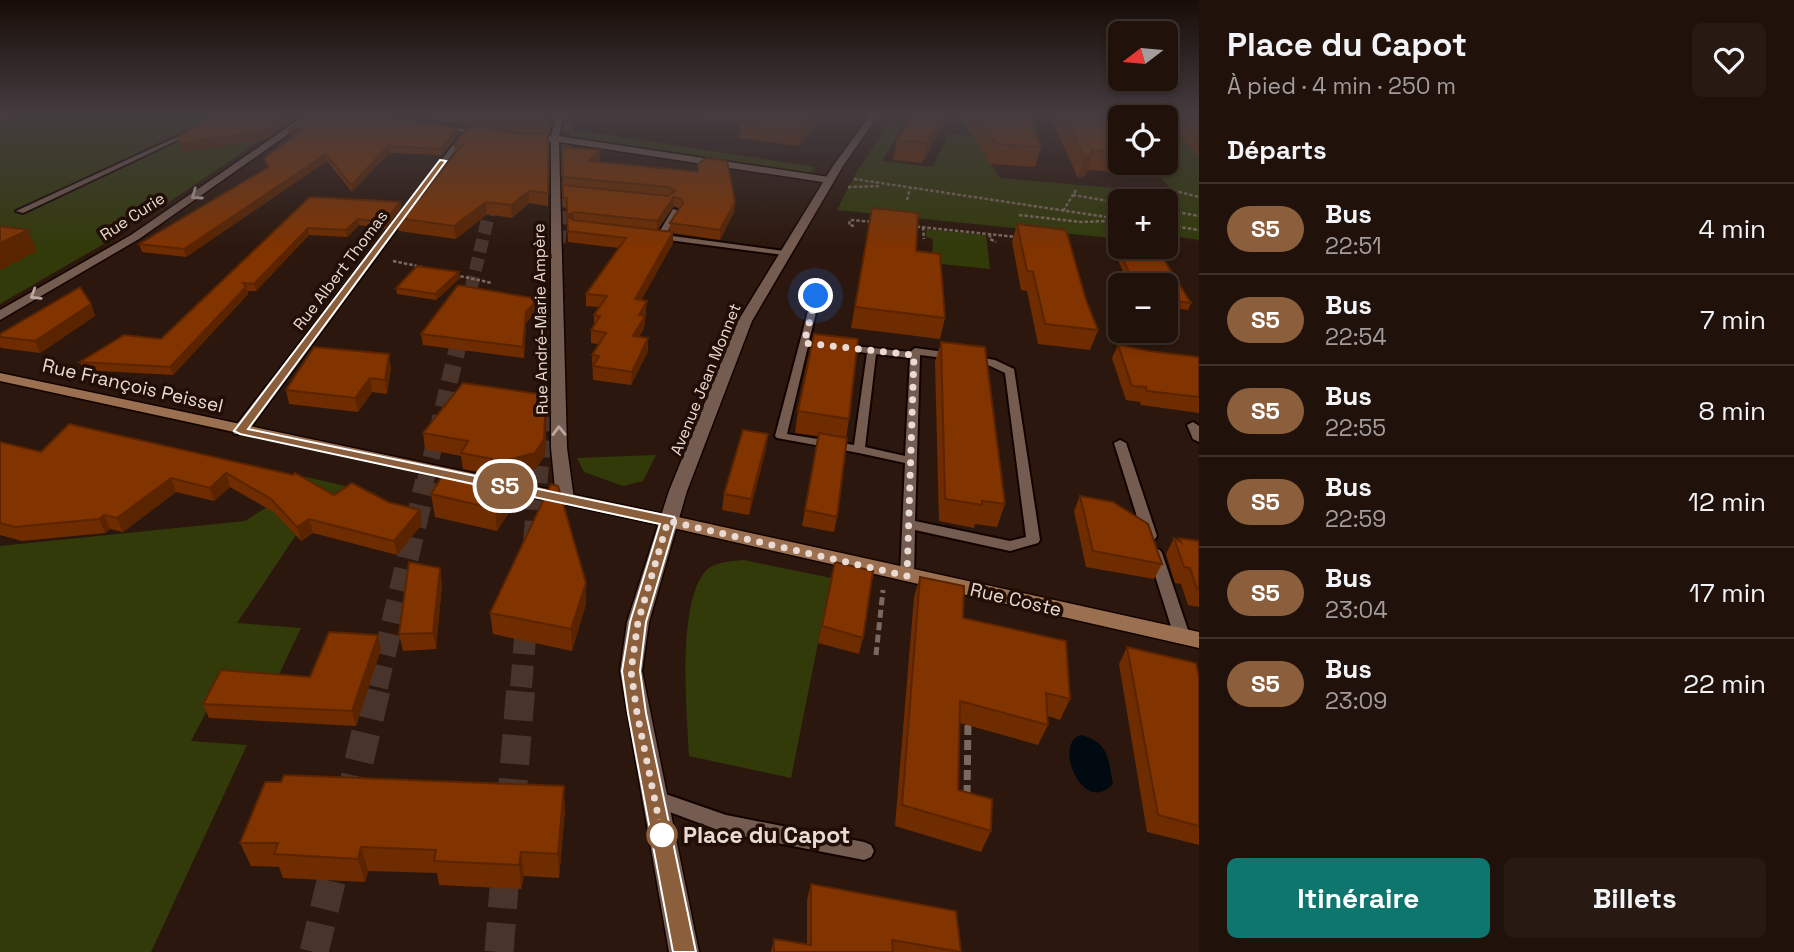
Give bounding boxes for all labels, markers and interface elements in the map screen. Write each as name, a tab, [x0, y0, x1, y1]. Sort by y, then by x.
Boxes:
north arrow	[1108, 21, 1178, 91]
map controls	[1108, 21, 1178, 343]
button: heart	[1692, 23, 1766, 97]
text: Place du Capot	[1227, 24, 1467, 66]
text: À pied · 4 min · 250 m	[1227, 71, 1456, 101]
button: locate	[1108, 105, 1178, 175]
text: Départs	[1227, 133, 1327, 167]
one-way arrow	[191, 186, 204, 199]
street label: Rue Curie	[96, 188, 169, 245]
button: +	[1108, 189, 1178, 259]
text: Bus	[1325, 197, 1372, 231]
street label: Rue Albert Thomas	[289, 206, 392, 334]
text: 4 min	[1698, 212, 1766, 246]
text: S5	[1251, 213, 1280, 244]
street label: Rue André-Marie Ampère	[528, 223, 553, 415]
text: 22:51	[1325, 231, 1382, 261]
button: −	[1108, 273, 1178, 343]
your location	[798, 278, 833, 313]
one-way arrow	[30, 287, 43, 300]
text: Bus	[1325, 288, 1372, 322]
street label: Avenue Jean Monnet	[665, 300, 746, 458]
text: 7 min	[1700, 303, 1766, 337]
text: S5	[1251, 304, 1280, 335]
text: 22:54	[1325, 322, 1387, 352]
street label: Rue François Peissel	[40, 352, 226, 418]
text: Bus	[1325, 379, 1372, 413]
text: 8 min	[1698, 394, 1766, 428]
text: S5	[1251, 395, 1280, 426]
text: 22:55	[1325, 413, 1386, 443]
one-way arrow	[551, 425, 566, 436]
line badge: S5	[474, 463, 536, 509]
text: S5	[491, 470, 519, 501]
text: Bus	[1325, 470, 1372, 504]
text: 12 min	[1688, 485, 1766, 519]
text: S5	[1251, 486, 1280, 517]
text: 22:59	[1325, 504, 1386, 534]
text: Bus	[1325, 561, 1372, 595]
text: 17 min	[1689, 576, 1766, 610]
street label: Rue Coste	[968, 577, 1064, 622]
text: S5	[1251, 577, 1280, 608]
text: 23:04	[1325, 595, 1388, 625]
text: Bus	[1325, 652, 1372, 686]
text: 22 min	[1683, 667, 1766, 701]
text: S5	[1251, 668, 1280, 699]
text: 23:09	[1325, 686, 1387, 716]
marker: Place du Capot	[647, 820, 677, 850]
place label: Place du Capot	[683, 820, 850, 850]
button: Itinéraire	[1227, 858, 1490, 938]
button: Billets	[1504, 858, 1766, 938]

